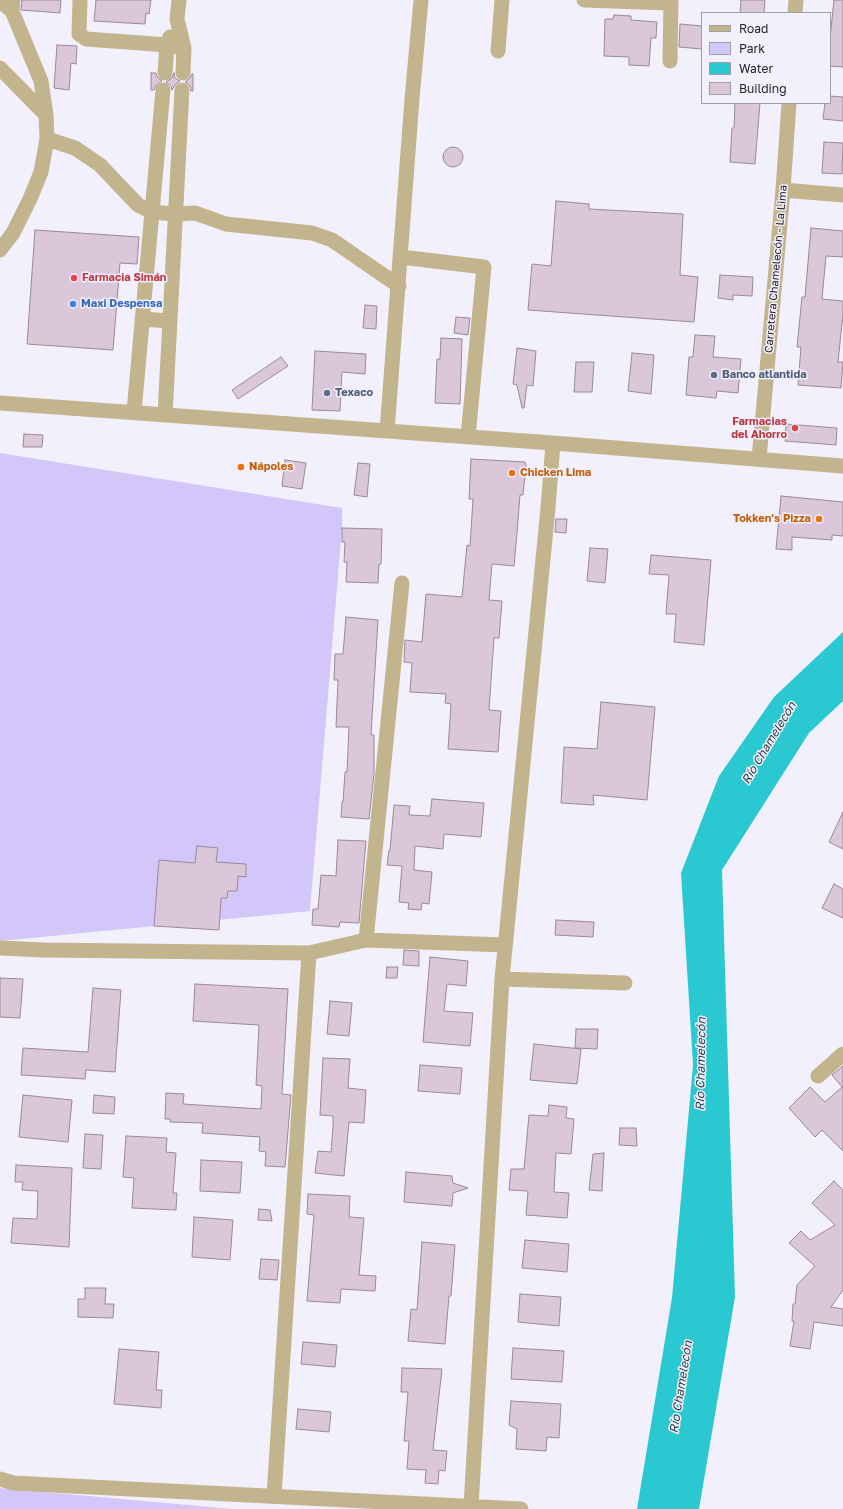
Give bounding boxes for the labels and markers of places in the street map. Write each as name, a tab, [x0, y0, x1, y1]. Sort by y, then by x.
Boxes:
place label: Farmacia Simán	[82, 271, 167, 285]
marker: Farmacia Simán	[69, 273, 79, 283]
place label: Maxi Despensa	[81, 297, 162, 311]
marker: Maxi Despensa	[68, 299, 78, 309]
place label: Banco atlantida	[722, 368, 807, 382]
marker: Banco atlantida	[709, 370, 719, 380]
place label: Texaco	[335, 386, 373, 400]
marker: Texaco	[322, 388, 332, 398]
place label: Farmacias del Ahorro	[731, 415, 787, 441]
marker: Farmacias del Ahorro	[790, 423, 800, 433]
place label: Nápoles	[249, 460, 293, 474]
marker: Nápoles	[236, 462, 246, 472]
place label: Chicken Lima	[520, 466, 591, 480]
marker: Chicken Lima	[507, 468, 517, 478]
place label: Tokken's Pizza	[733, 512, 811, 526]
marker: Tokken's Pizza	[814, 514, 824, 524]

